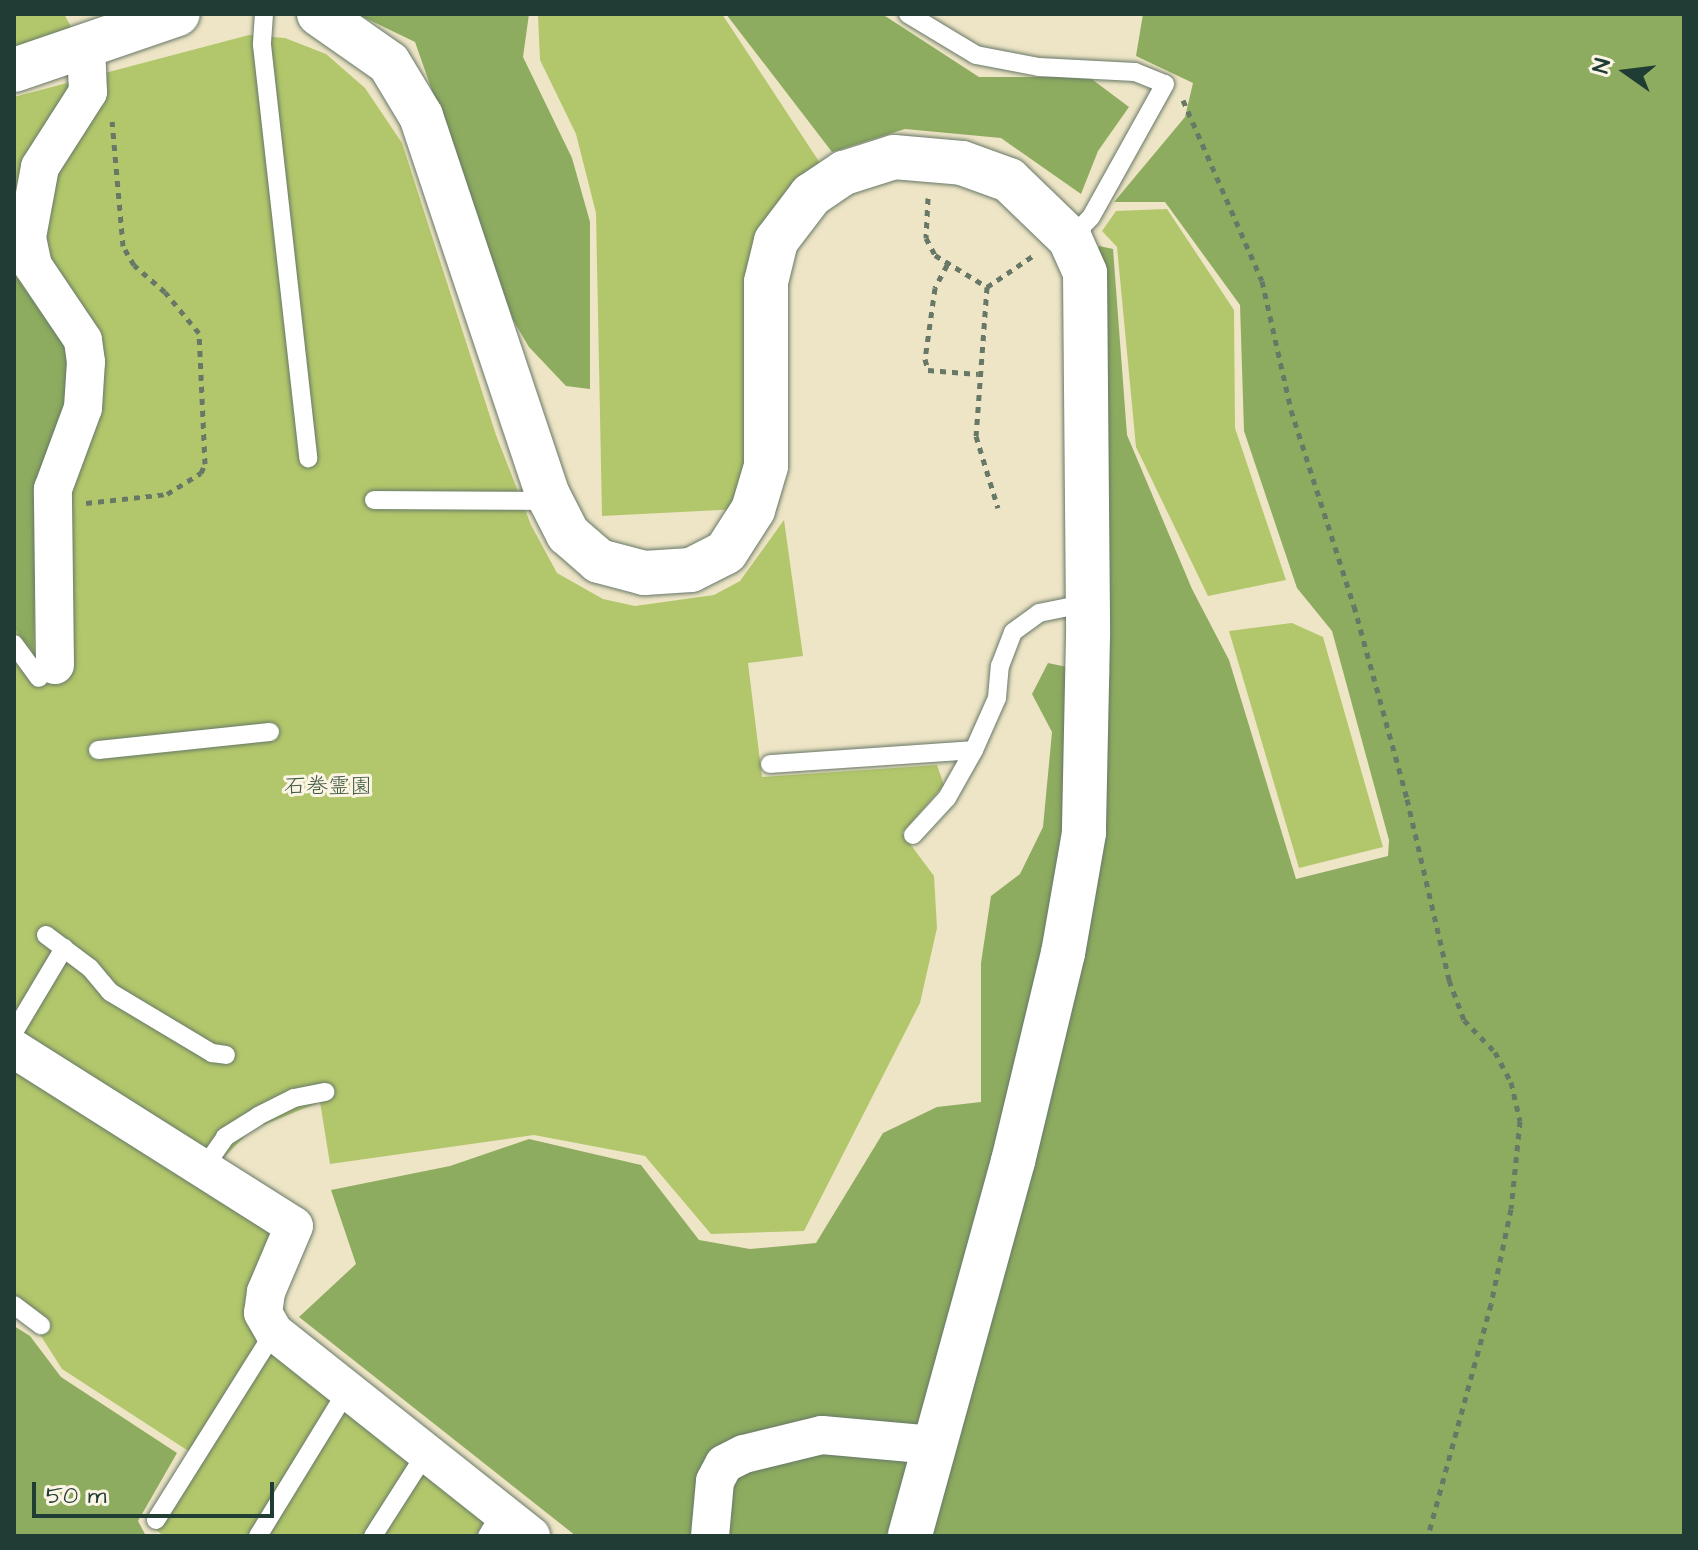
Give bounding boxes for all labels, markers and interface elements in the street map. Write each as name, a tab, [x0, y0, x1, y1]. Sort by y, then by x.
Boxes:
north arrow	[1586, 32, 1666, 112]
text: N	[1586, 56, 1619, 77]
park label: 石巻霊園	[284, 774, 372, 800]
scale bar	[36, 1466, 278, 1516]
text: 50 m	[46, 1479, 106, 1513]

